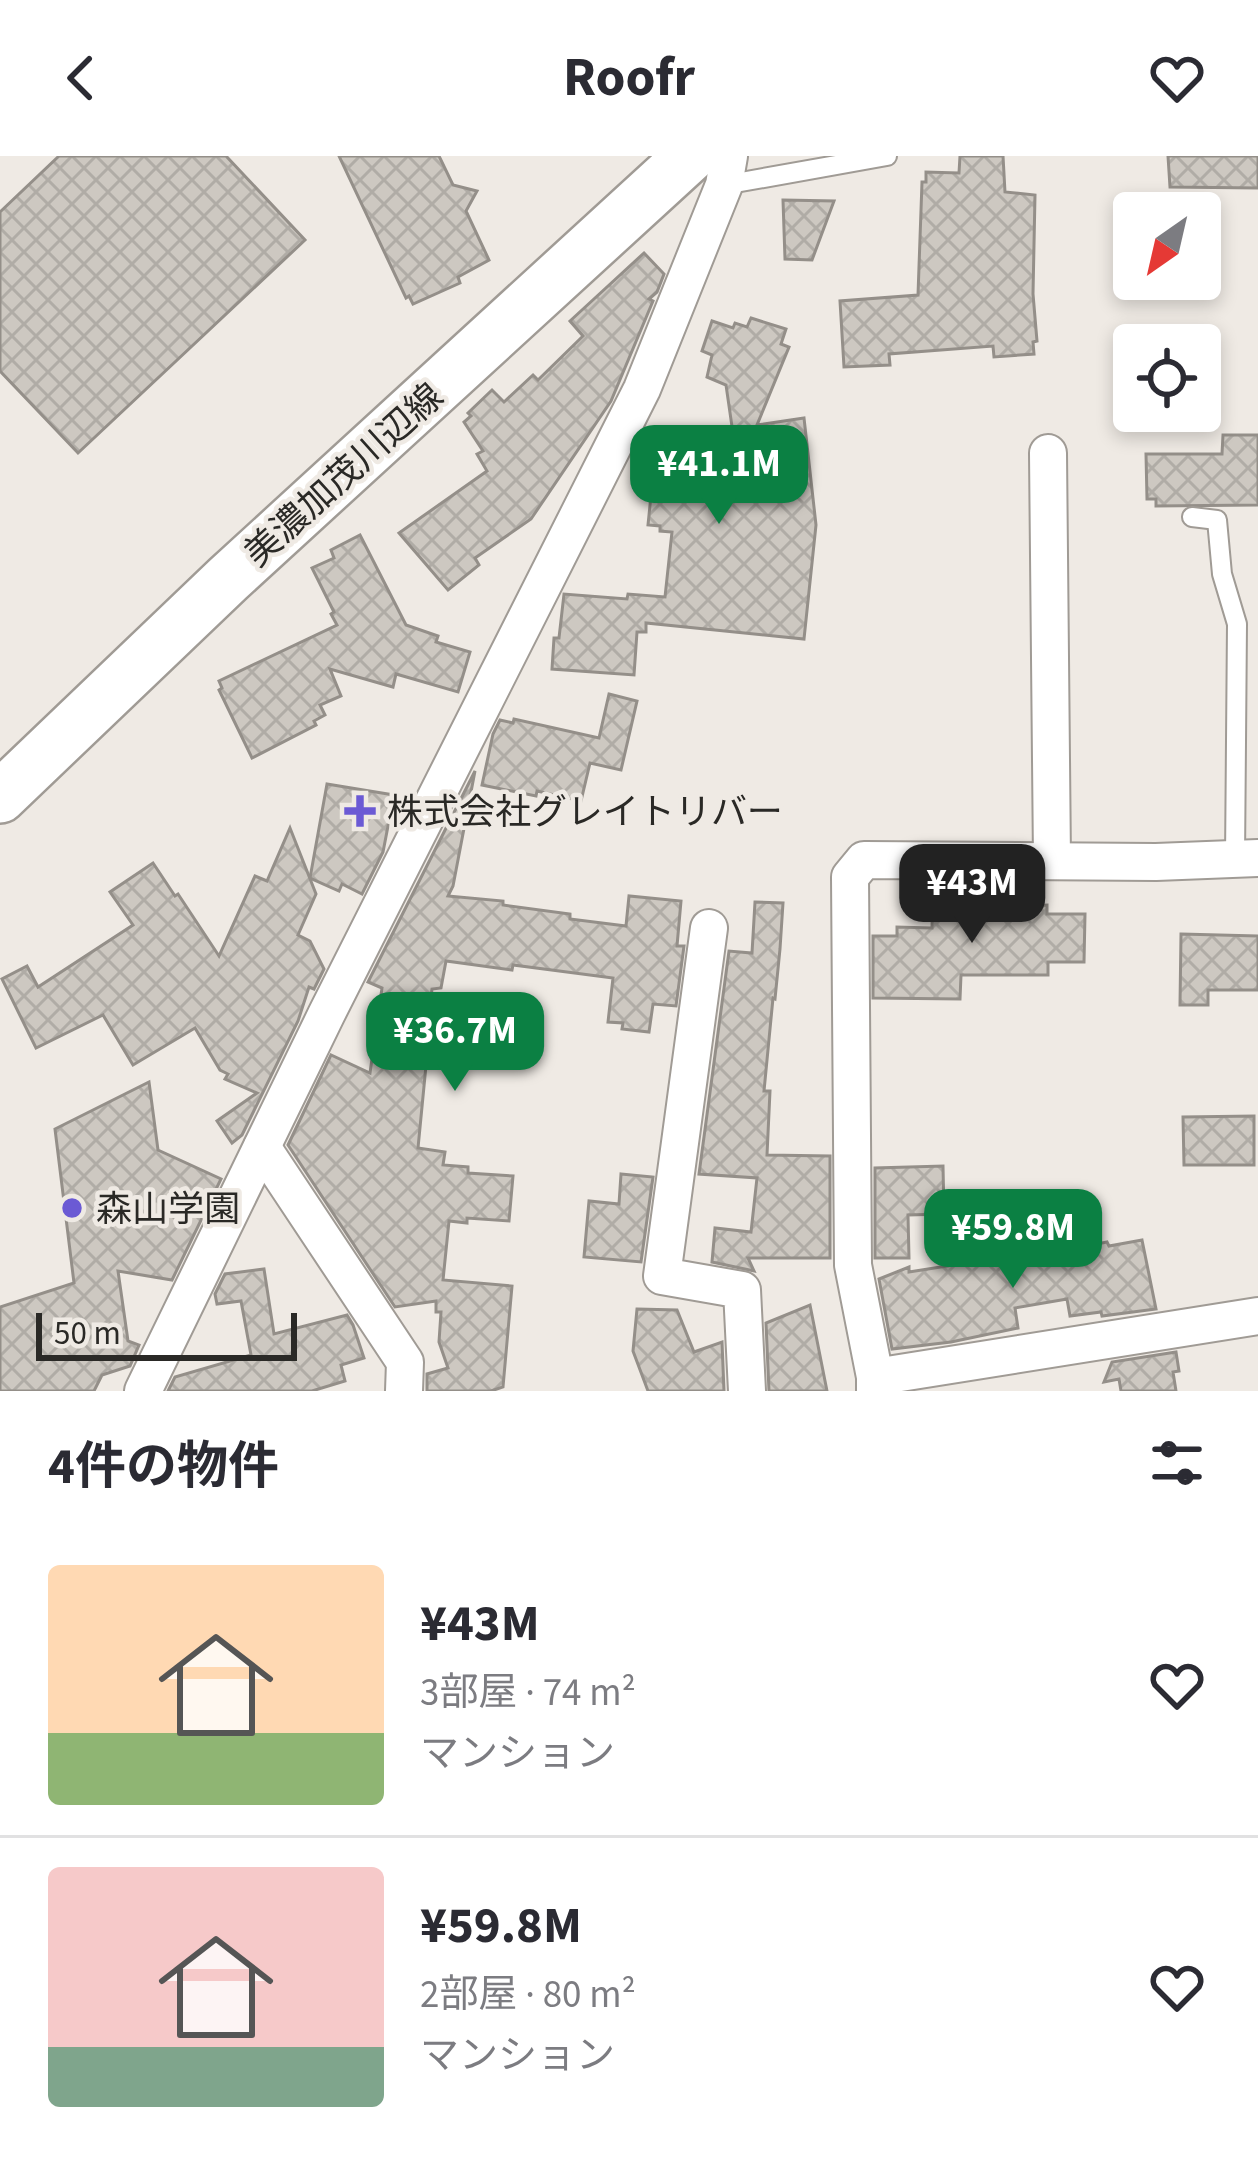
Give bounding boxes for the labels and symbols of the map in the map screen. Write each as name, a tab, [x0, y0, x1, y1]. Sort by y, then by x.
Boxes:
north arrow	[1113, 192, 1221, 300]
street label: 美濃加茂川辺線	[233, 372, 455, 578]
pin: ¥41.1M	[621, 425, 817, 527]
place label: 株式会社グレイトリバー	[387, 787, 783, 838]
marker: 株式会社グレイトリバー	[344, 795, 376, 827]
pin: ¥43M	[901, 844, 1043, 946]
pin: ¥36.7M	[357, 992, 553, 1094]
place label: 森山学園	[96, 1184, 240, 1235]
pin: ¥59.8M	[915, 1189, 1111, 1291]
marker: 森山学園	[59, 1195, 85, 1221]
scale bar	[36, 1307, 297, 1360]

